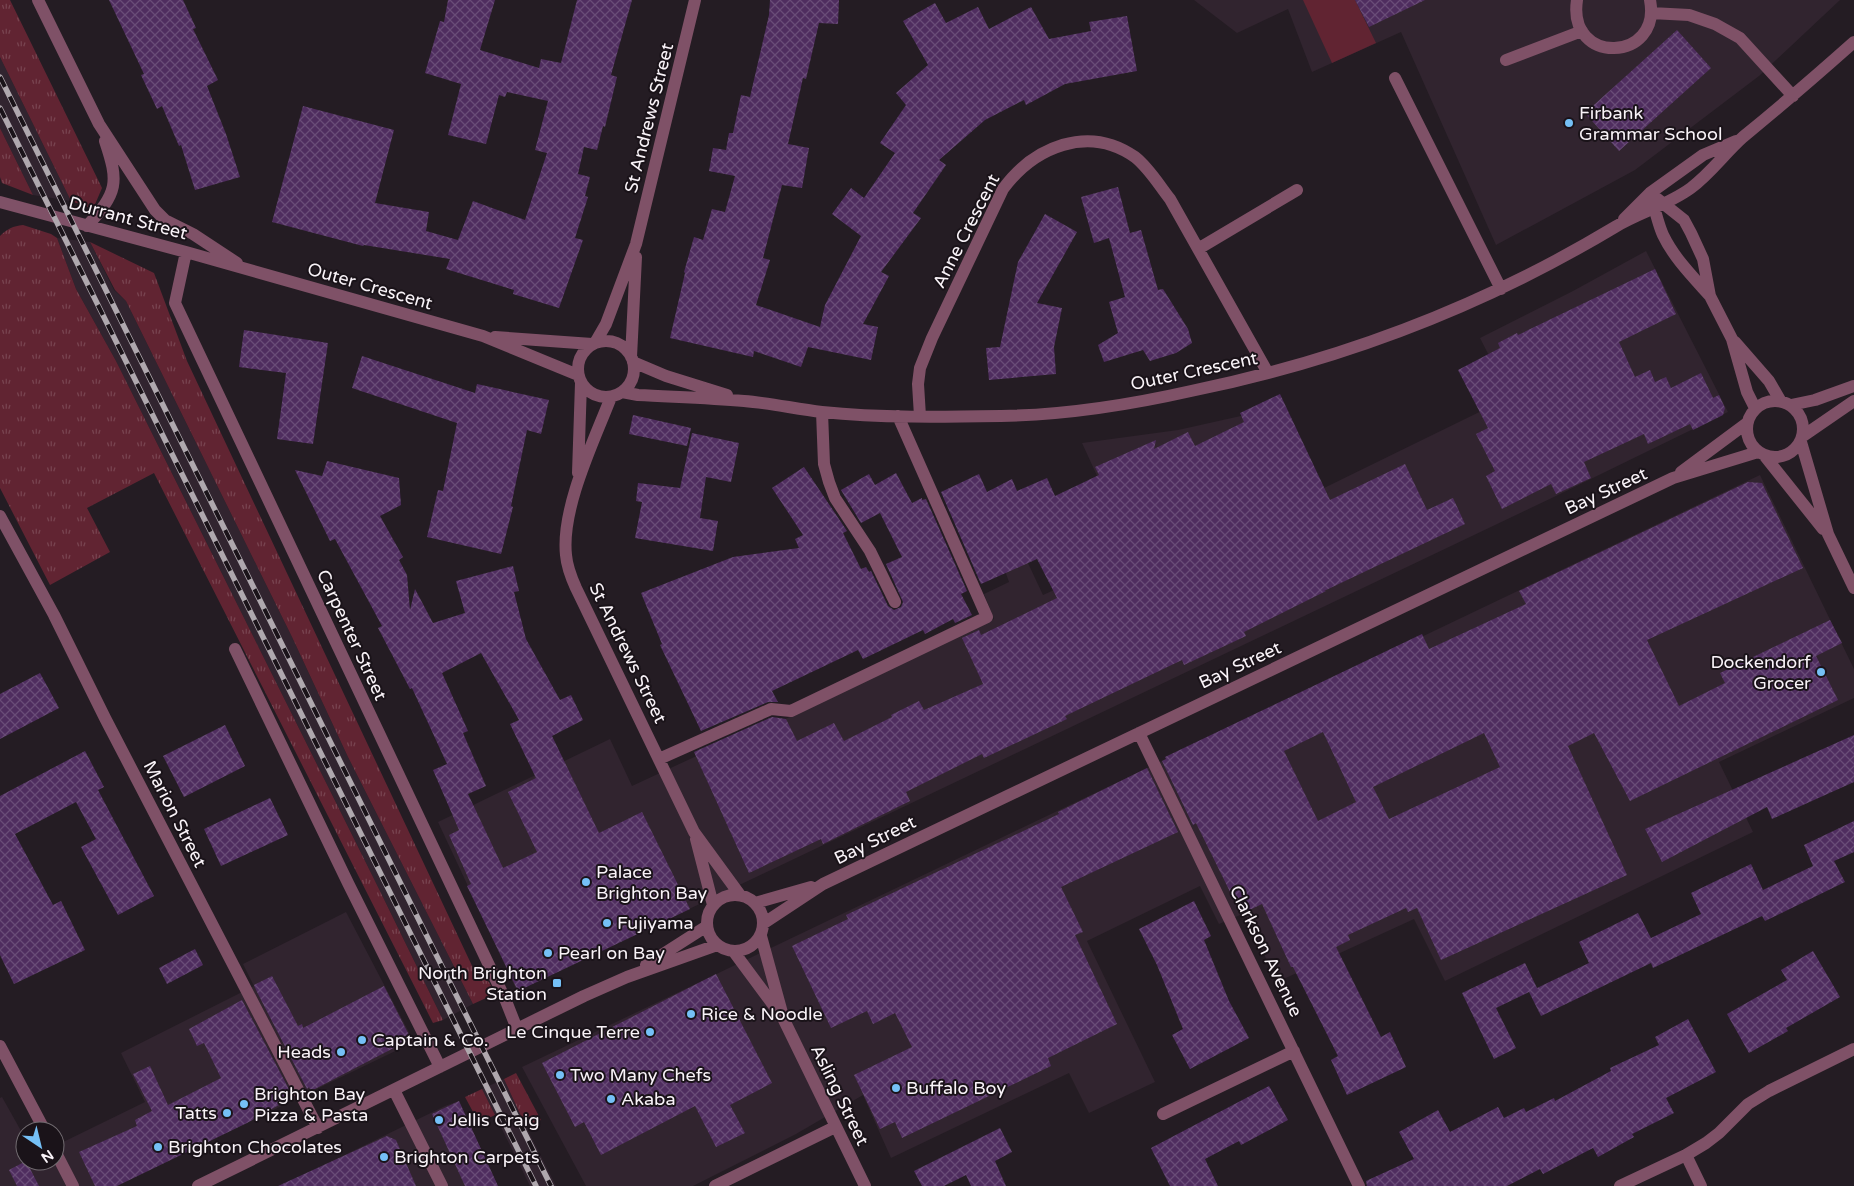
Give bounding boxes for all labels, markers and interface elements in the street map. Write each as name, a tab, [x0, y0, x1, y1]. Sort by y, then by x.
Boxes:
street label: St Andrews Street	[620, 41, 678, 195]
place label: Firbank Grammar School	[1579, 102, 1722, 145]
marker: Firbank Grammar School	[1563, 117, 1575, 129]
street label: Anne Crescent	[928, 170, 1004, 292]
street label: Durrant Street	[66, 192, 190, 244]
street label: Outer Crescent	[305, 258, 435, 314]
street label: Outer Crescent	[1129, 347, 1260, 395]
street label: Bay Street	[1561, 462, 1651, 520]
street label: Carpenter Street	[312, 566, 392, 704]
street label: St Andrews Street	[584, 579, 672, 727]
street label: Bay Street	[1195, 636, 1285, 694]
place label: Dockendorf Grocer	[1710, 651, 1811, 694]
marker: Dockendorf Grocer	[1815, 666, 1827, 678]
street label: Marion Street	[139, 757, 211, 871]
street label: Bay Street	[831, 811, 920, 869]
place label: Palace Brighton Bay	[596, 861, 708, 904]
marker: Palace Brighton Bay	[580, 876, 592, 888]
street label: Clarkson Avenue	[1225, 882, 1307, 1020]
place label: Fujiyama	[617, 912, 694, 934]
marker: Fujiyama	[601, 917, 613, 929]
place label: Pearl on Bay	[558, 942, 665, 964]
marker: Pearl on Bay	[542, 947, 554, 959]
place label: North Brighton Station	[418, 962, 547, 1005]
marker: North Brighton Station	[551, 977, 563, 989]
place label: Rice & Noodle	[701, 1003, 823, 1025]
marker: Rice & Noodle	[685, 1008, 697, 1020]
place label: Le Cinque Terre	[506, 1021, 640, 1043]
marker: Le Cinque Terre	[644, 1026, 656, 1038]
place label: Captain & Co.	[372, 1029, 489, 1051]
marker: Captain & Co.	[356, 1034, 368, 1046]
place label: Heads	[277, 1041, 331, 1063]
street label: Asling Street	[806, 1041, 874, 1149]
marker: Heads	[335, 1046, 347, 1058]
place label: Two Many Chefs	[570, 1064, 711, 1086]
marker: Two Many Chefs	[554, 1069, 566, 1081]
place label: Buffalo Boy	[906, 1077, 1006, 1099]
marker: Buffalo Boy	[890, 1082, 902, 1094]
place label: Brighton Bay Pizza & Pasta	[254, 1083, 368, 1126]
place label: Akaba	[621, 1088, 676, 1110]
marker: Akaba	[605, 1093, 617, 1105]
marker: Brighton Bay Pizza & Pasta	[238, 1098, 250, 1110]
place label: Tatts	[175, 1102, 217, 1124]
marker: Tatts	[221, 1107, 233, 1119]
place label: Jellis Craig	[449, 1109, 540, 1131]
marker: Jellis Craig	[433, 1114, 445, 1126]
north arrow	[15, 1121, 65, 1171]
place label: Brighton Chocolates	[168, 1136, 342, 1158]
marker: Brighton Chocolates	[152, 1141, 164, 1153]
text: N	[38, 1146, 57, 1166]
place label: Brighton Carpets	[394, 1146, 540, 1168]
marker: Brighton Carpets	[378, 1151, 390, 1163]

